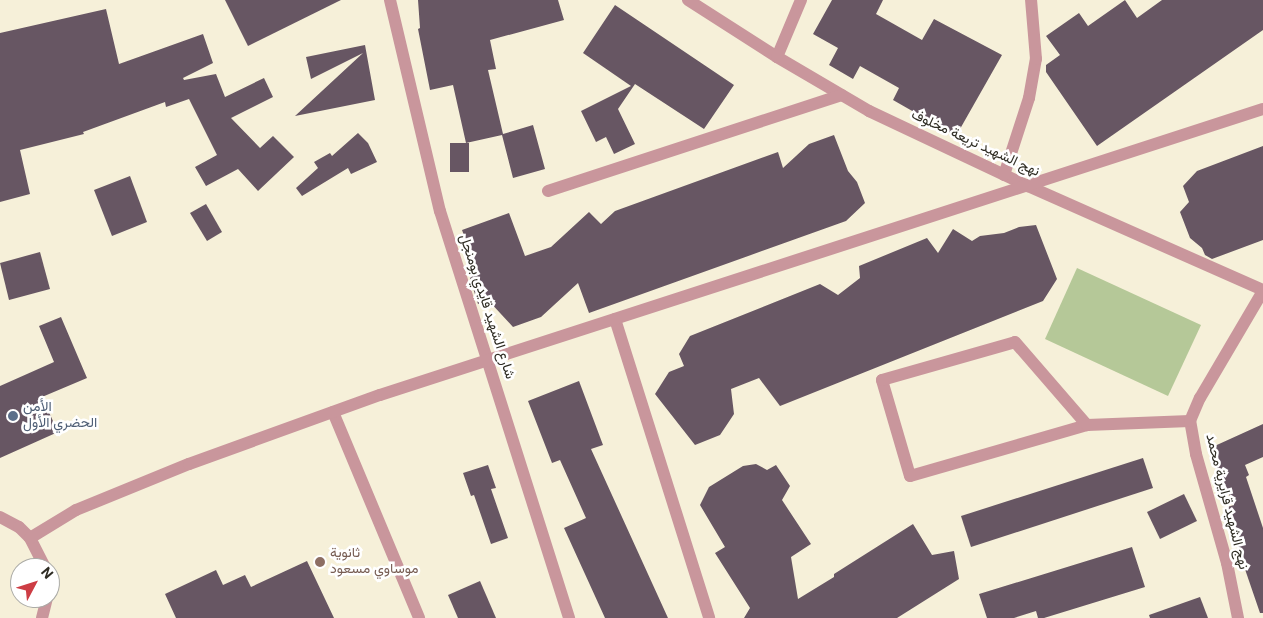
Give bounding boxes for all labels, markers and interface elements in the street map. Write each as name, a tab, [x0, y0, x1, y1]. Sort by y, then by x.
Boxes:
street label: نهج الشهيد تريعة مخلوف	[908, 107, 1042, 181]
street label: شارع الشهيد قايدي بومنجل	[455, 232, 517, 382]
place label: الأمن الحضري الأول	[23, 400, 97, 432]
marker: الأمن الحضري الأول	[7, 410, 19, 422]
street label: نهج الشهيد قرايرية محمد	[1201, 433, 1251, 571]
place label: ثانوية موساوي مسعود	[330, 546, 418, 578]
marker: ثانوية موساوي مسعود	[314, 556, 326, 568]
north arrow	[10, 558, 60, 608]
text: N	[34, 563, 57, 585]

